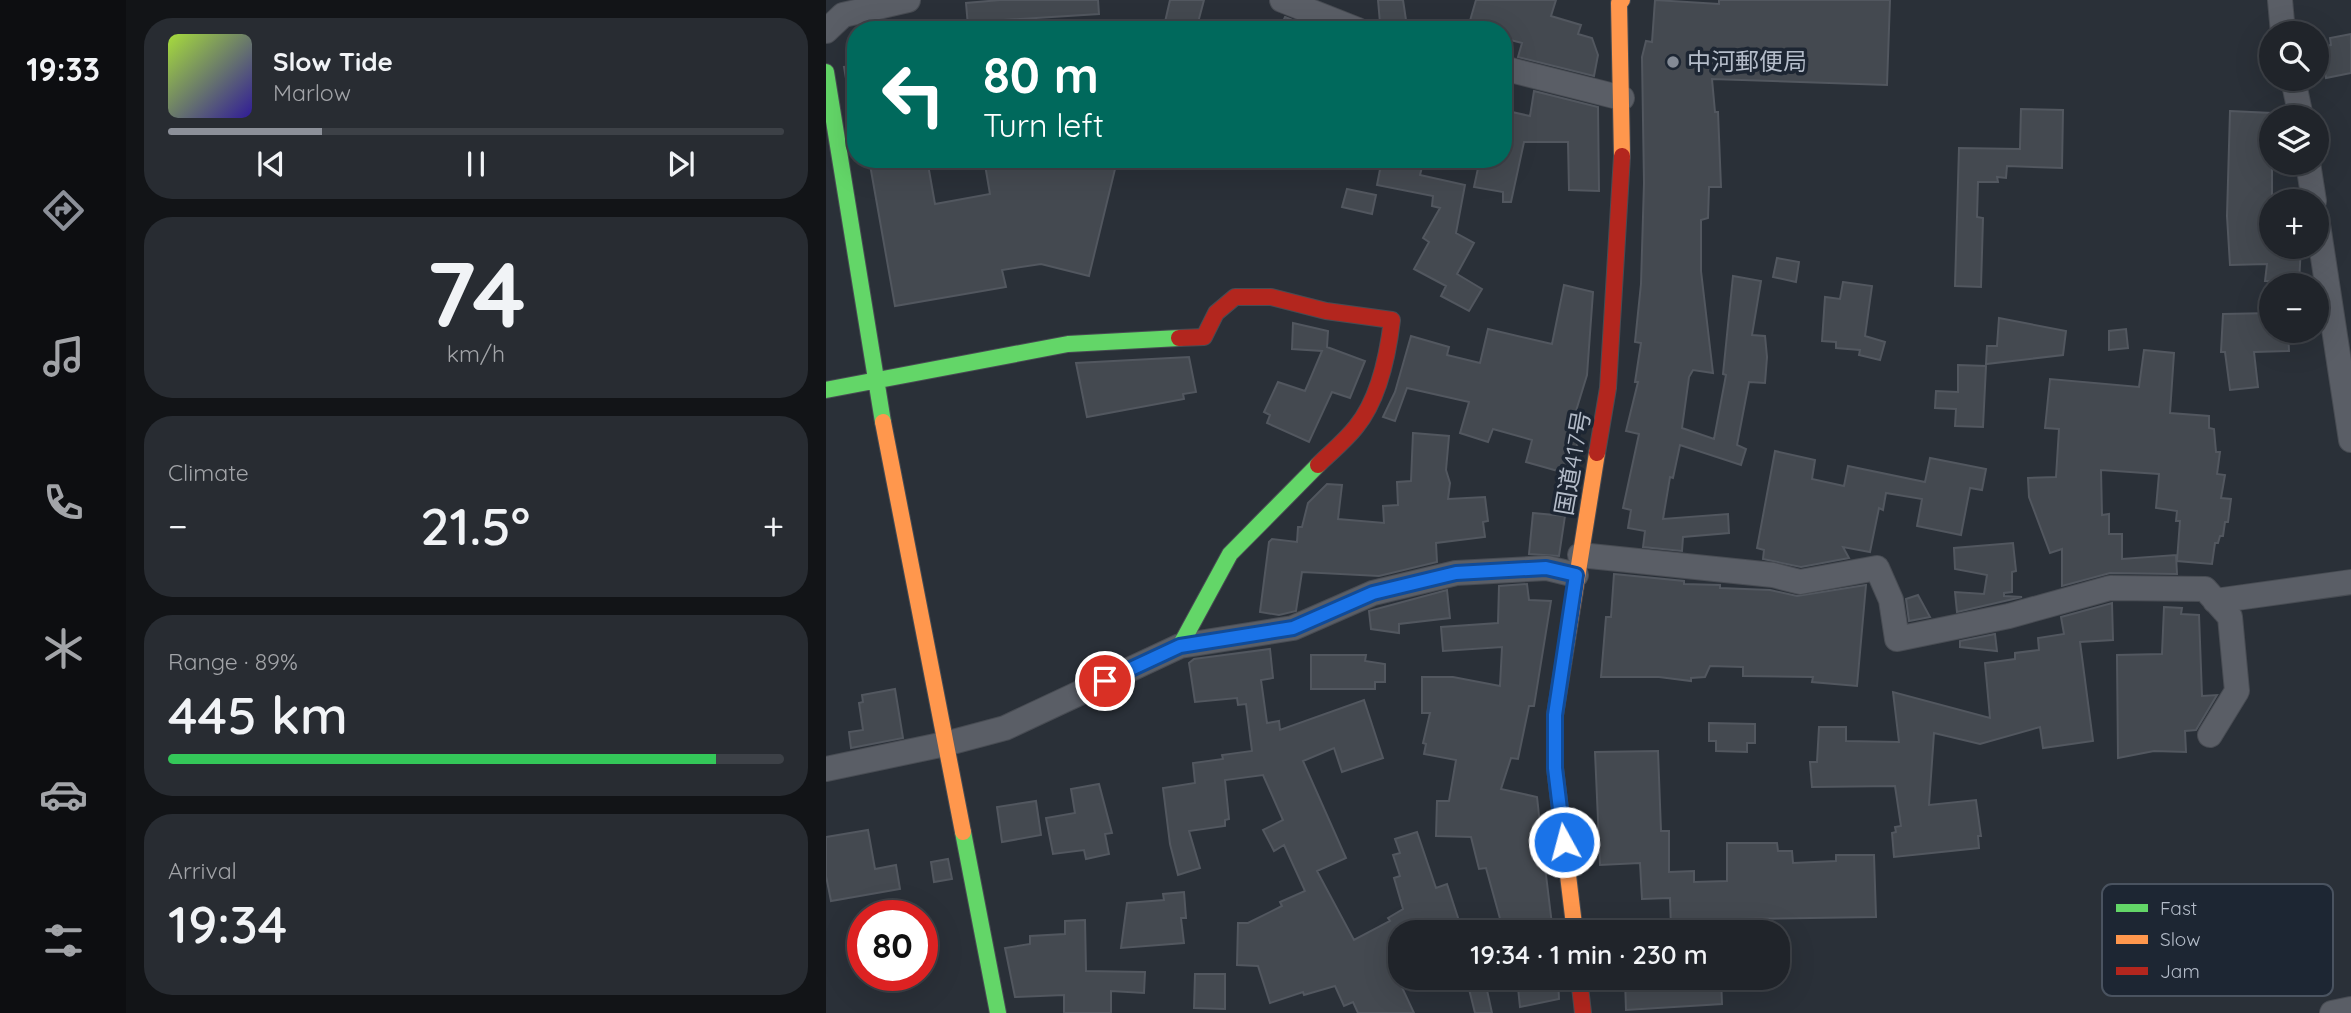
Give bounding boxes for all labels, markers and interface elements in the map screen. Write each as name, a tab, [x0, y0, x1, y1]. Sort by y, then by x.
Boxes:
map controls	[2259, 21, 2329, 343]
button: search	[2259, 21, 2329, 91]
text: 80 m	[983, 44, 1099, 105]
text: Slow Tide	[273, 45, 393, 78]
place label: 中河郵便局	[1687, 46, 1807, 76]
text: 19:33	[26, 49, 100, 89]
icon: left	[868, 49, 959, 140]
marker: 中河郵便局	[1665, 54, 1681, 70]
text: Marlow	[273, 78, 351, 107]
text: Turn left	[983, 105, 1104, 145]
button: layers	[2259, 105, 2329, 175]
icon: previous	[252, 145, 290, 183]
icon: pause	[457, 145, 495, 183]
icon: next	[662, 145, 700, 183]
icon: directions	[39, 186, 88, 235]
button: +	[2259, 189, 2329, 259]
text: 74	[426, 236, 526, 350]
button: −	[2259, 273, 2329, 343]
icon: music	[39, 332, 88, 381]
text: km/h	[447, 339, 505, 368]
street label: 国道417号	[1548, 408, 1596, 517]
text: Climate	[168, 458, 249, 487]
icon: phone	[39, 478, 88, 527]
text: 21.5°	[420, 493, 530, 558]
text: −	[168, 502, 188, 550]
text: +	[763, 502, 784, 550]
icon: climate	[39, 624, 88, 673]
text: Range · 89%	[168, 647, 298, 676]
pin	[1075, 651, 1135, 711]
icon: arrive	[1086, 662, 1124, 700]
text: 445 km	[168, 682, 348, 747]
icon: car	[39, 770, 88, 819]
position arrow	[1527, 805, 1601, 879]
text: Arrival	[168, 856, 237, 885]
legend	[2102, 884, 2333, 996]
text: 19:34	[168, 891, 287, 956]
text: Fast	[2160, 896, 2197, 920]
speed limit sign: 80	[847, 900, 938, 991]
icon: filters	[39, 916, 88, 965]
text: Slow	[2160, 927, 2201, 951]
text: 19:34 · 1 min · 230 m	[1470, 938, 1708, 971]
text: Jam	[2160, 959, 2200, 983]

